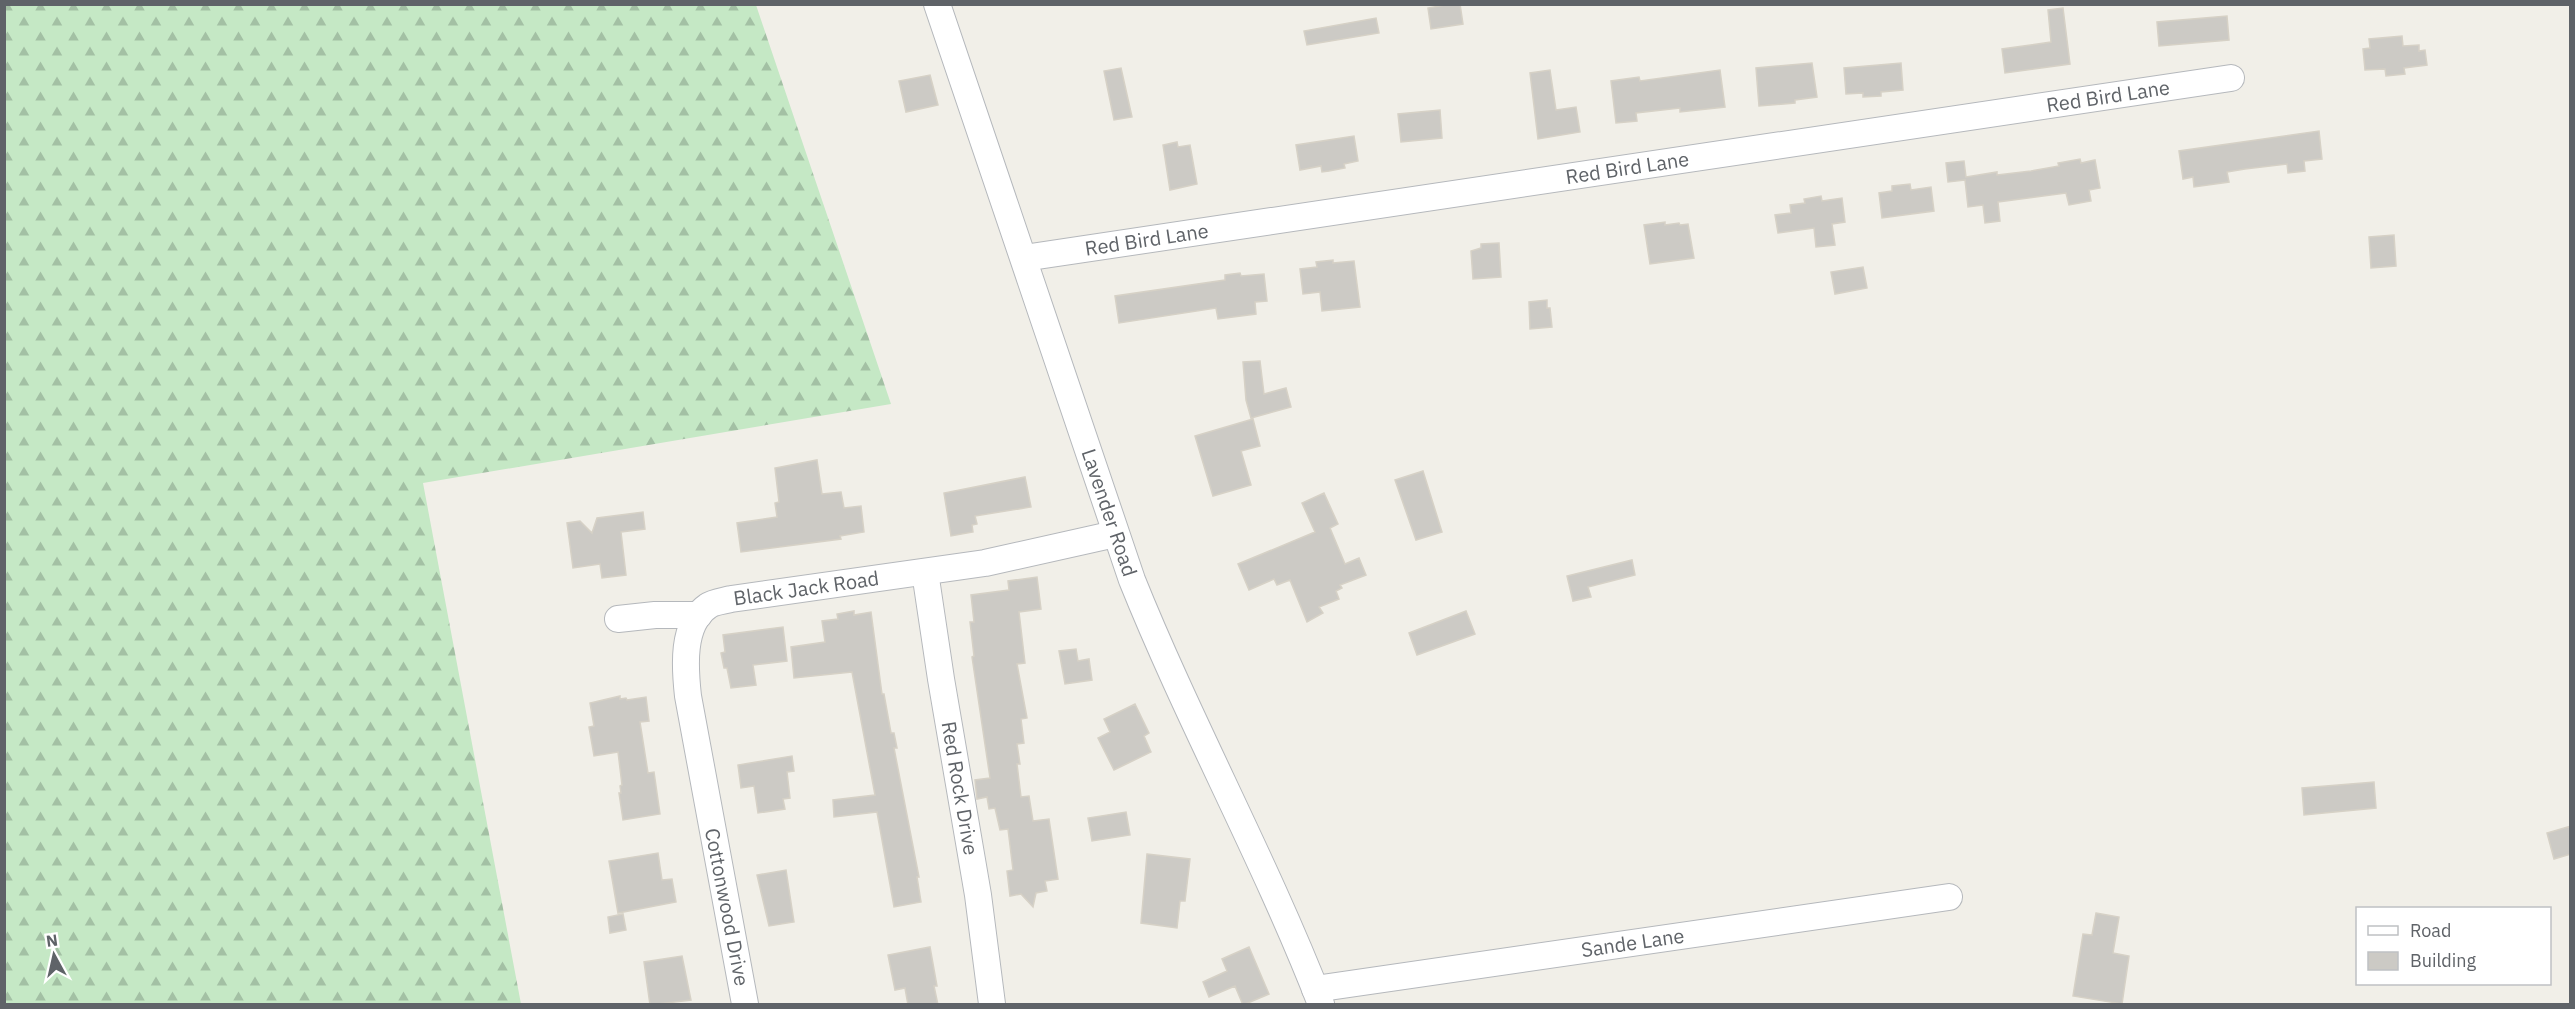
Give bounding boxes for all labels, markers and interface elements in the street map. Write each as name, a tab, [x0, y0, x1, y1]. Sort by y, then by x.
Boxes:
street label: Red Bird Lane	[2044, 73, 2172, 118]
street label: Red Bird Lane	[1564, 145, 1691, 190]
street label: Red Bird Lane	[1083, 217, 1210, 262]
street label: Lavender Road	[1076, 445, 1144, 580]
street label: Black Jack Road	[732, 564, 881, 612]
street label: Red Rock Drive	[935, 719, 985, 857]
street label: Cottonwood Drive	[699, 826, 756, 988]
legend	[2356, 907, 2551, 985]
text: Road	[2410, 919, 2451, 942]
street label: Sande Lane	[1579, 922, 1686, 963]
north arrow	[24, 925, 84, 985]
text: N	[45, 929, 59, 951]
text: Building	[2410, 949, 2477, 972]

